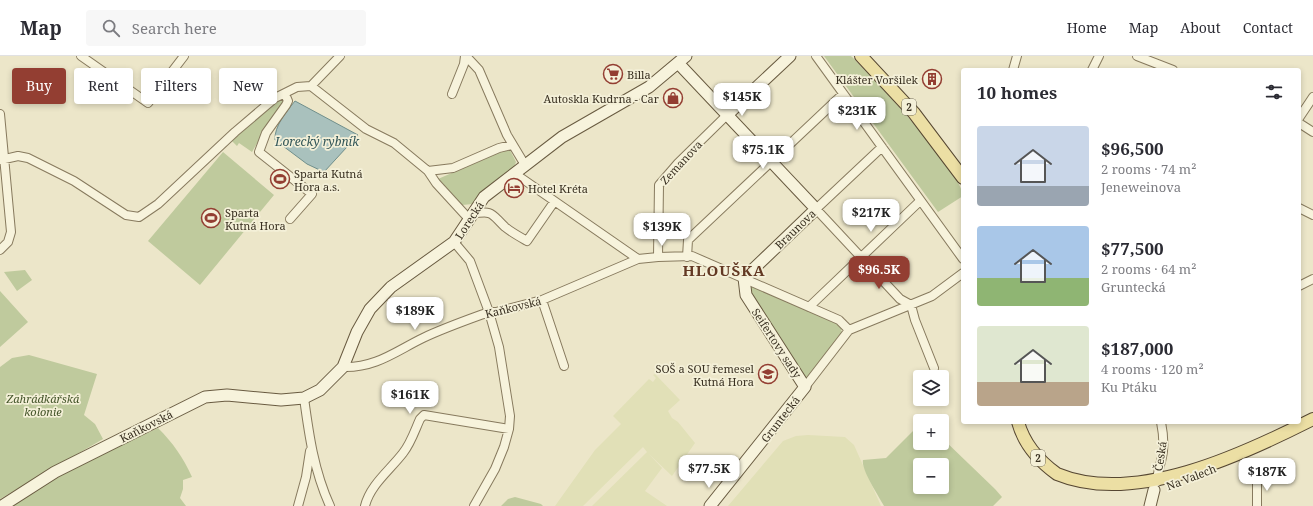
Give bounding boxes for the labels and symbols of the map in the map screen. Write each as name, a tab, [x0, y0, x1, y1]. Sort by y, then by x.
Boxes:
supermarket icon: Billa	[602, 63, 624, 85]
place label: Billa	[627, 67, 651, 82]
building icon: Klášter Voršilek	[921, 68, 943, 90]
place label: Klášter Voršilek	[835, 72, 919, 87]
pin: $145K	[714, 83, 770, 117]
shop icon: Autoskla Kudrna - Car	[662, 87, 684, 109]
place label: Autoskla Kudrna - Car	[543, 91, 660, 106]
pin: $231K	[829, 97, 885, 131]
road number: 2	[902, 99, 916, 115]
water label: Lorecký rybník	[274, 133, 360, 150]
pin: $75.1K	[730, 136, 796, 170]
street label: Zemanova	[657, 137, 705, 187]
place label: Sparta Kutná Hora a.s.	[294, 166, 363, 194]
sports icon: Sparta Kutná Hora a.s.	[269, 168, 291, 190]
hotel icon: Hotel Kréta	[503, 177, 525, 199]
place label: Hotel Kréta	[528, 181, 588, 196]
street label: Lorecká	[451, 198, 487, 242]
pin: $217K	[843, 199, 899, 233]
place label: Sparta Kutná Hora	[225, 205, 286, 233]
street label: Braunova	[771, 206, 819, 252]
sports icon: Sparta Kutná Hora	[200, 207, 222, 229]
pin: $139K	[634, 213, 690, 247]
pin: $96.5K	[846, 256, 912, 290]
district label: HLOUŠKA	[682, 260, 766, 280]
street label: Kaňkovská	[483, 293, 543, 321]
pin: $189K	[387, 297, 443, 331]
street label: Seifertovy sady	[749, 305, 806, 381]
place label: SOŠ a SOU řemesel Kutná Hora	[655, 361, 755, 389]
school or university icon: SOŠ a SOU řemesel Kutná Hora	[757, 363, 779, 385]
pin: $161K	[382, 381, 438, 415]
park label: Zahrádkářská kolonie	[6, 391, 80, 419]
street label: Gruntecká	[757, 393, 803, 445]
street label: Kaňkovská	[117, 406, 175, 446]
street label: Česká	[1150, 440, 1170, 472]
road number: 2	[1031, 450, 1045, 466]
pin: $77.5K	[676, 455, 742, 489]
pin: $187K	[1239, 458, 1295, 492]
street label: Na Valech	[1164, 461, 1218, 493]

